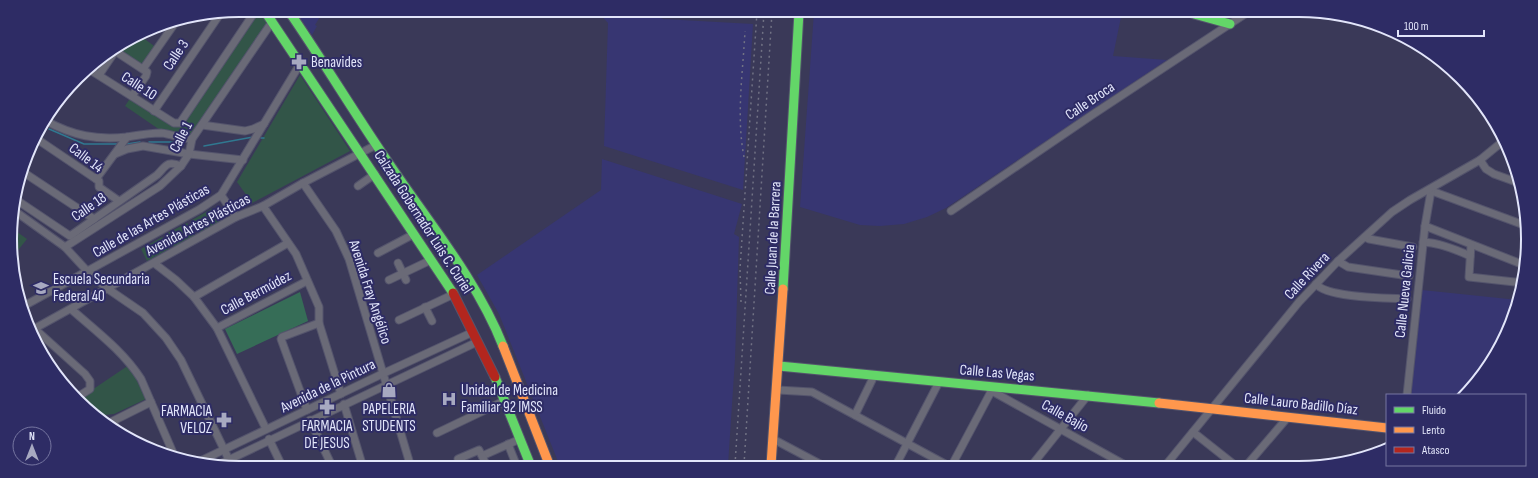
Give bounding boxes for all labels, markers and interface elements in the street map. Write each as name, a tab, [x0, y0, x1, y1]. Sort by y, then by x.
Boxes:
scale bar	[1398, 12, 1484, 38]
text: 100 m	[1404, 19, 1429, 34]
street label: Calle 3	[159, 36, 193, 74]
pharmacy icon: Benavides	[290, 53, 308, 71]
place label: Benavides	[311, 53, 362, 72]
street label: Calle 10	[118, 67, 160, 105]
street label: Calle Broca	[1062, 78, 1118, 124]
street label: Calle 1	[165, 118, 197, 156]
street label: Calle 14	[65, 139, 107, 177]
street label: Calzada Gobernador Luis C. Curiel	[370, 147, 476, 297]
street label: Calle de las Artes Plásticas	[89, 180, 213, 262]
street label: Calle Juan de la Barrera	[761, 181, 785, 295]
street label: Calle 18	[68, 188, 110, 226]
street label: Avenida Artes Plásticas	[142, 189, 254, 261]
street label: Avenida Fray Angélico	[344, 237, 396, 346]
street label: Calle Nueva Galicia	[1391, 243, 1419, 339]
street label: Calle Rivera	[1280, 248, 1334, 304]
street label: Calle Bermúdez	[217, 266, 295, 320]
place label: Escuela Secundaria Federal 40	[53, 270, 150, 306]
school or university icon: Escuela Secundaria Federal 40	[32, 279, 50, 297]
street label: Avenida de la Pintura	[276, 355, 379, 418]
street label: Calle Las Vegas	[959, 360, 1035, 386]
shop icon: PAPELERIA STUDENTS	[380, 381, 398, 399]
place label: Unidad de Medicina Familiar 92 IMSS	[461, 381, 558, 417]
street label: Calle Lauro Badillo Díaz	[1243, 389, 1359, 419]
hospital icon: Unidad de Medicina Familiar 92 IMSS	[440, 390, 458, 408]
legend	[1386, 394, 1526, 466]
street label: Calle Bajío	[1038, 395, 1092, 437]
pharmacy icon: FARMACIA DE JESUS	[318, 398, 336, 416]
place label: PAPELERIA STUDENTS	[362, 400, 416, 436]
place label: FARMACIA VELOZ	[161, 402, 213, 438]
text: Fluido	[1422, 403, 1446, 418]
pharmacy icon: FARMACIA VELOZ	[215, 411, 233, 429]
place label: FARMACIA DE JESUS	[302, 417, 353, 453]
text: Lento	[1422, 423, 1445, 438]
north arrow	[12, 426, 52, 466]
text: N	[29, 430, 35, 443]
text: Atasco	[1421, 443, 1449, 458]

